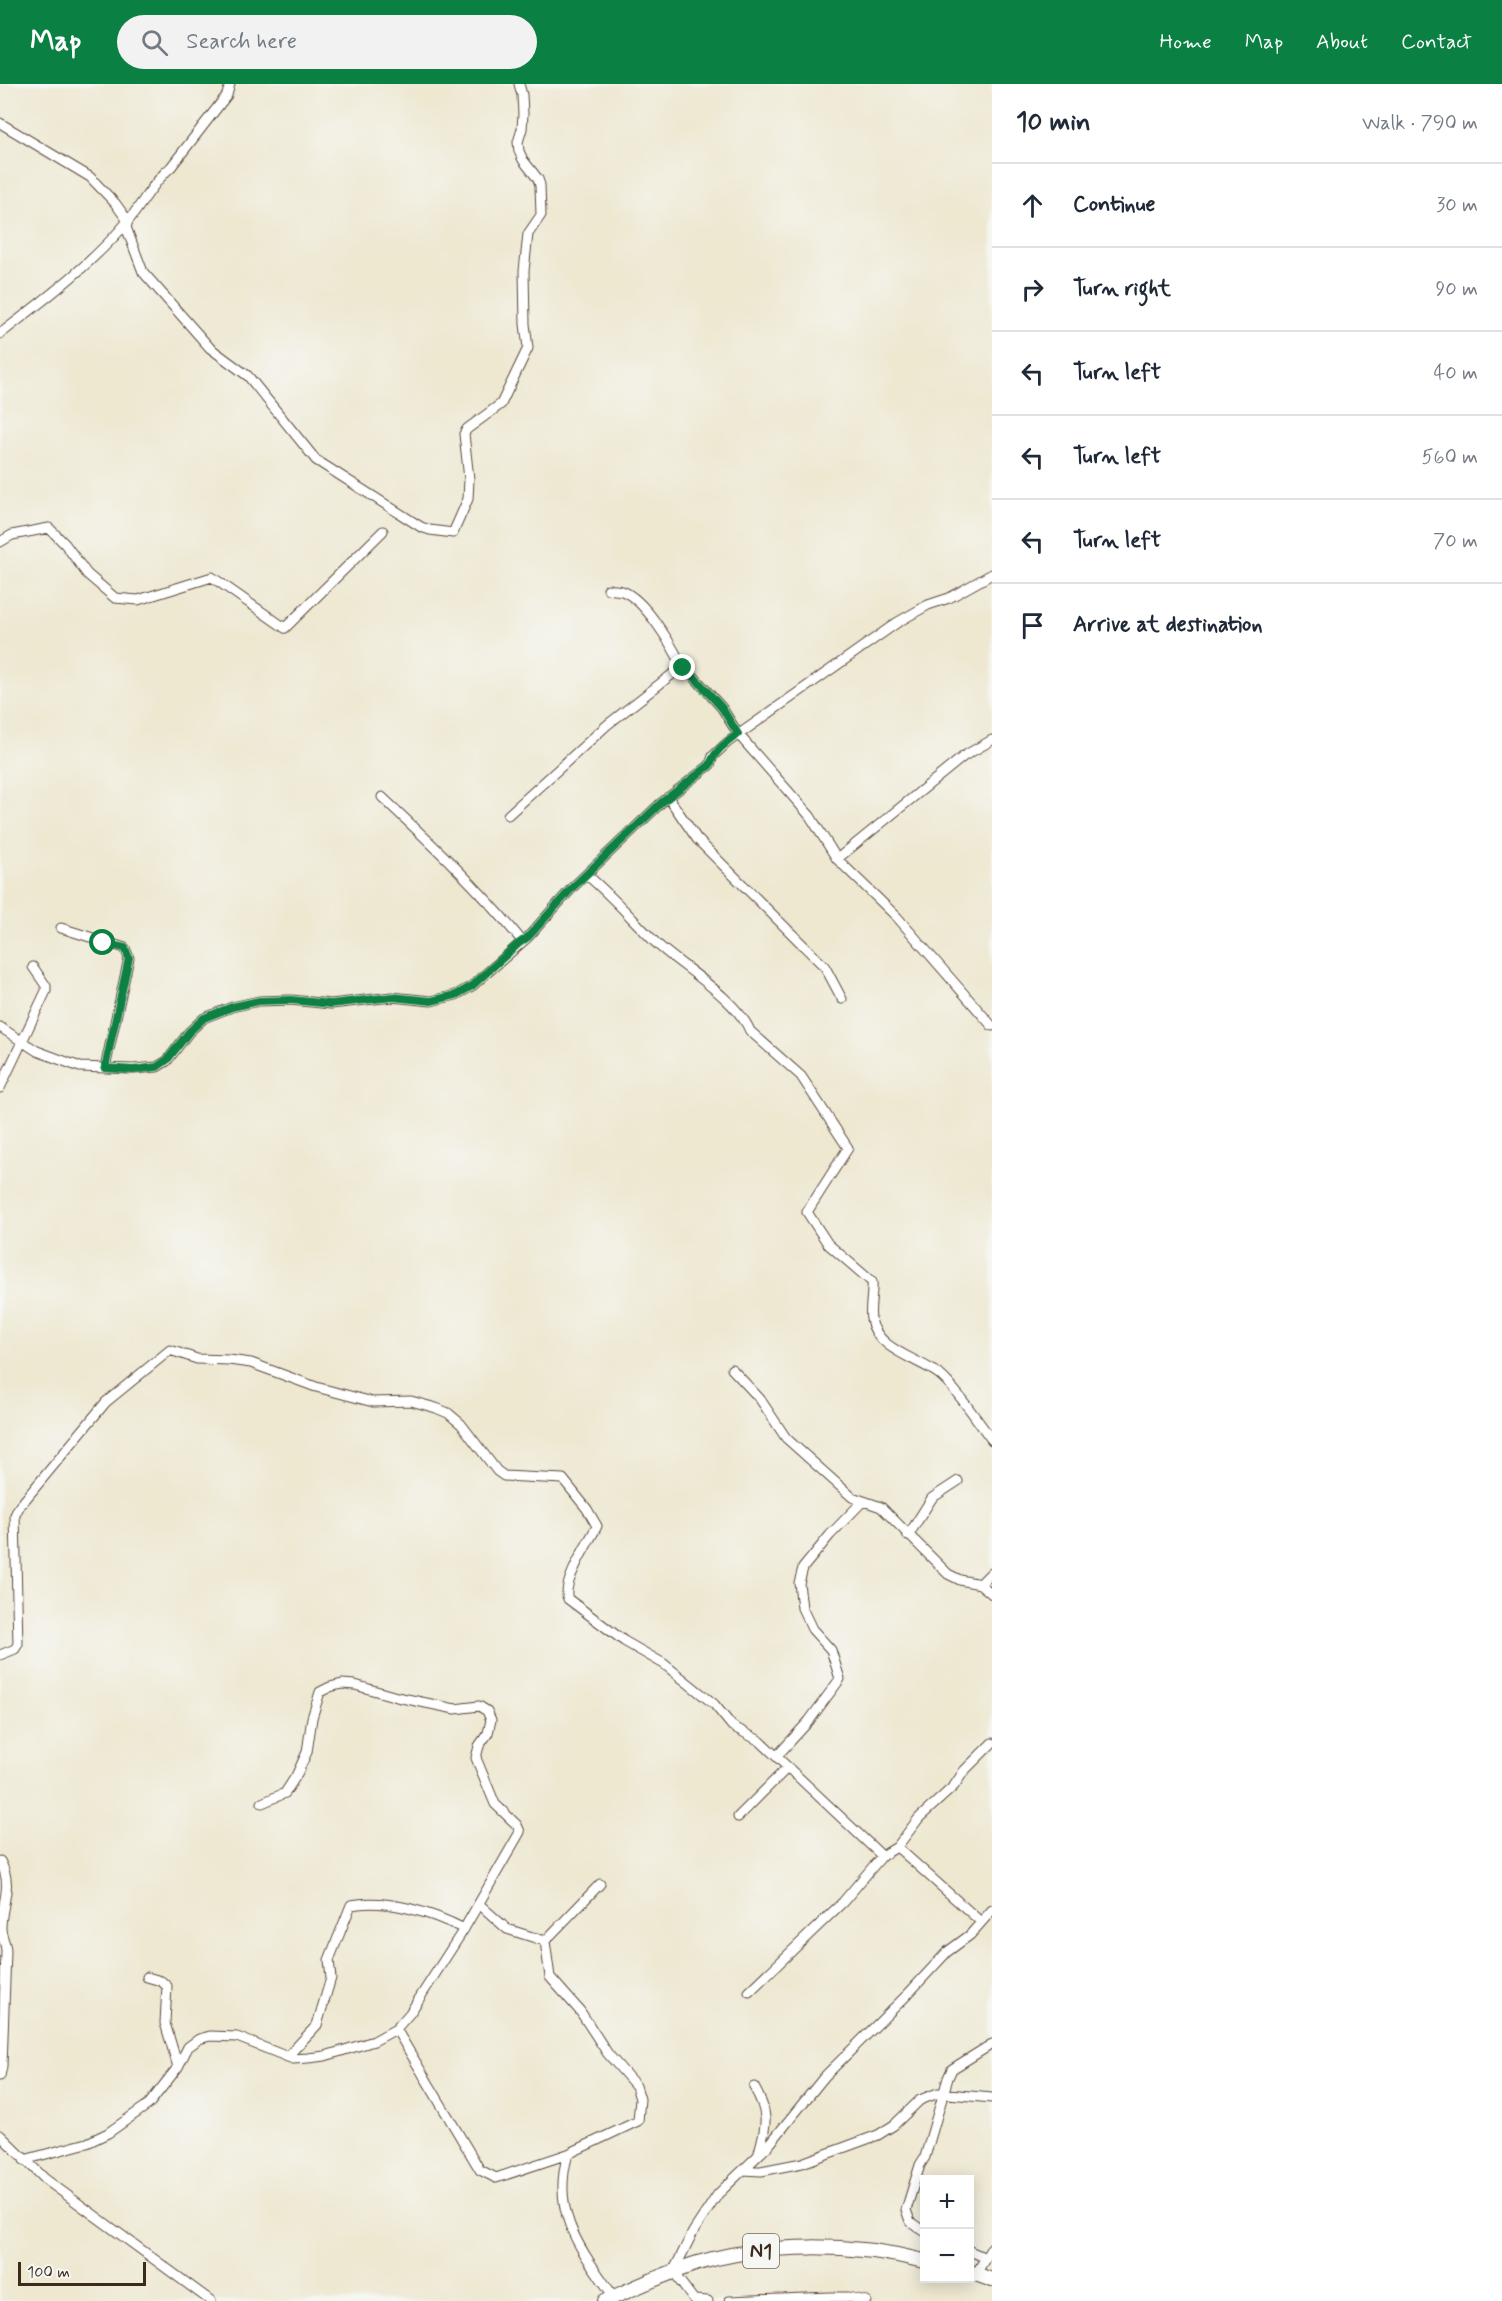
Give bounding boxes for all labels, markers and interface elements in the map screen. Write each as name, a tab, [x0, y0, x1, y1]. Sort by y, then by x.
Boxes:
search box	[117, 15, 537, 69]
text: Map	[30, 24, 81, 61]
icon: search	[138, 26, 171, 59]
text: Search here	[186, 28, 297, 56]
text: Home	[1160, 28, 1212, 56]
text: Map	[1245, 28, 1283, 56]
text: About	[1316, 28, 1368, 56]
text: Contact	[1401, 28, 1472, 56]
text: 10 min	[1016, 106, 1091, 140]
text: Walk · 790 m	[1362, 110, 1478, 137]
icon: ahead	[1016, 189, 1049, 222]
text: Continue	[1073, 191, 1155, 219]
text: 30 m	[1436, 192, 1478, 219]
icon: right	[1016, 273, 1049, 306]
text: Turn right	[1073, 275, 1171, 303]
text: 90 m	[1435, 276, 1478, 303]
icon: left	[1016, 357, 1049, 390]
text: Turn left	[1073, 359, 1161, 387]
text: 40 m	[1434, 360, 1478, 387]
icon: left	[1016, 441, 1049, 474]
text: Turn left	[1073, 443, 1161, 471]
text: 560 m	[1422, 444, 1478, 471]
icon: left	[1016, 525, 1049, 558]
text: Turn left	[1073, 527, 1161, 555]
text: 70 m	[1433, 528, 1478, 555]
icon: arrive	[1016, 609, 1049, 642]
text: Arrive at destination	[1073, 611, 1263, 639]
route end	[669, 654, 695, 680]
route start	[89, 929, 115, 955]
map controls	[920, 2175, 974, 2283]
button: +	[920, 2175, 974, 2229]
button: −	[920, 2229, 974, 2283]
road number: N1	[743, 2234, 779, 2268]
scale bar	[18, 2259, 146, 2286]
text: 100 m	[27, 2262, 70, 2283]

